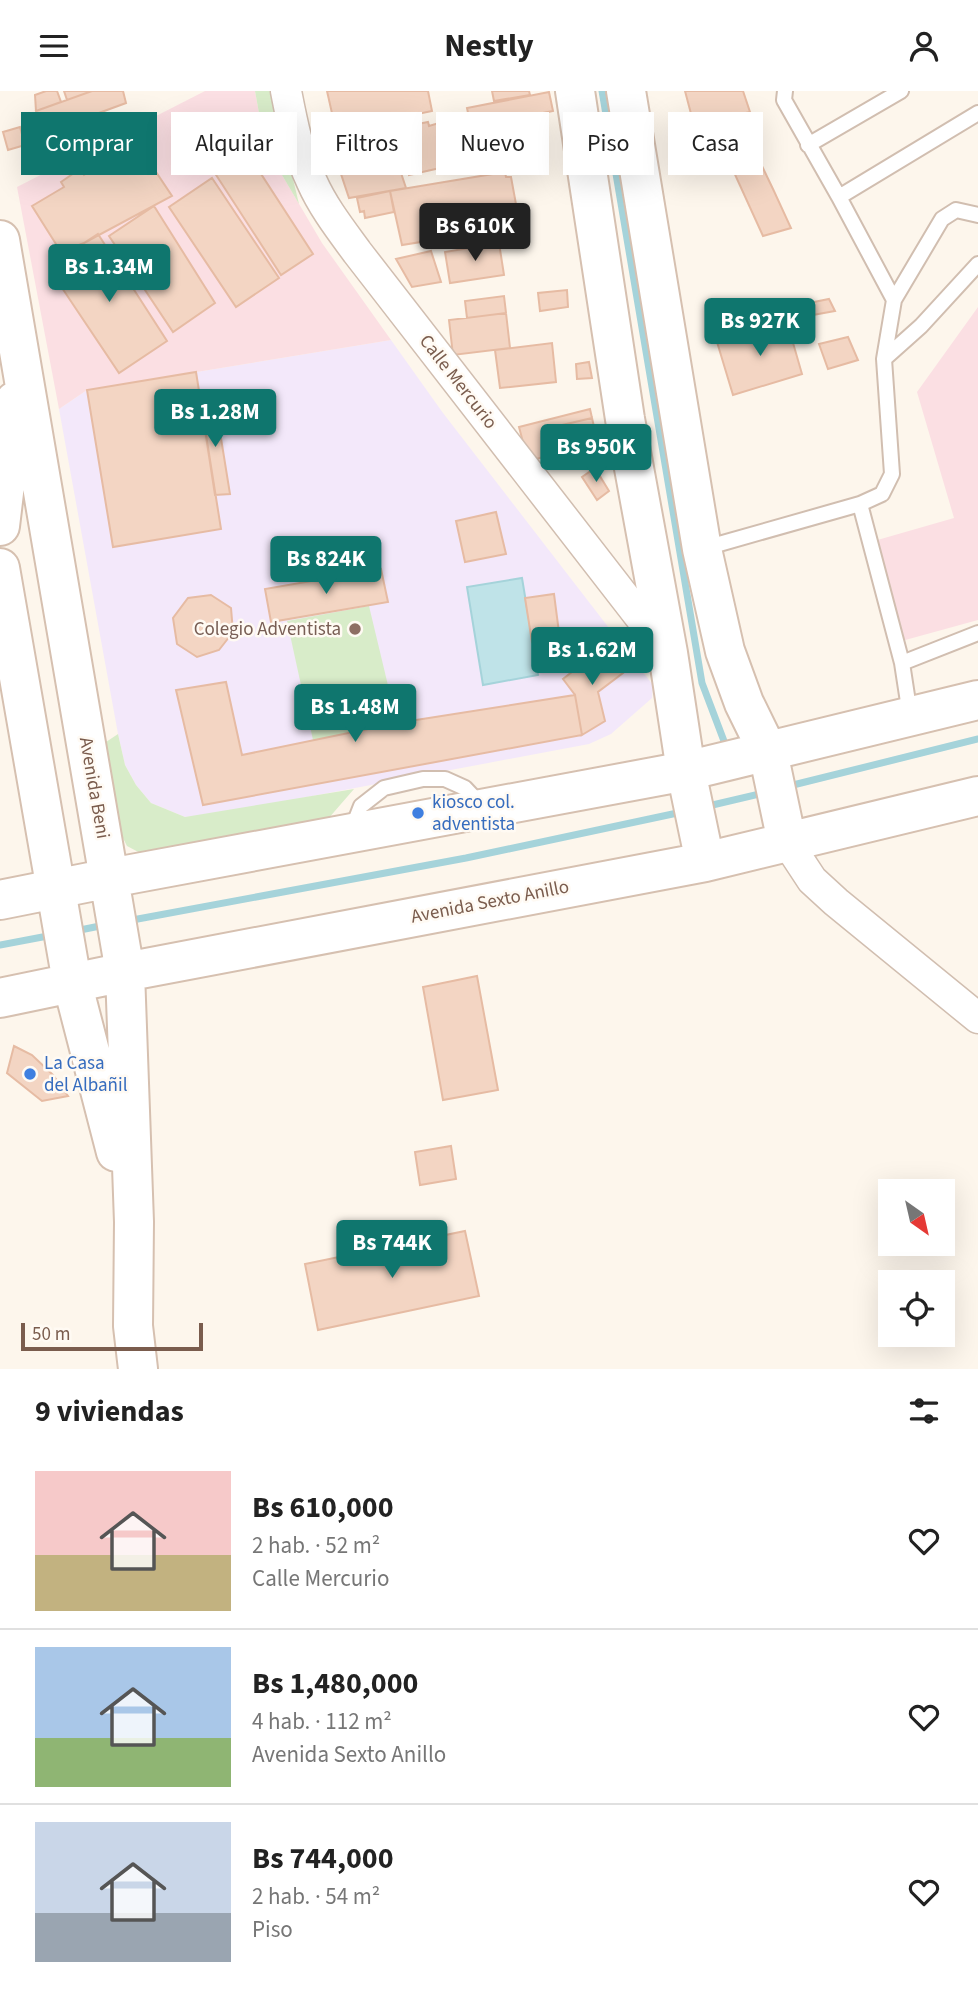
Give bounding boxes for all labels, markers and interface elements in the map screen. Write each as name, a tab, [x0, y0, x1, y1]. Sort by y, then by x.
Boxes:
text: Nestly	[444, 23, 534, 69]
icon: menu	[35, 27, 73, 65]
icon: person	[905, 27, 943, 65]
chip: Comprar	[21, 112, 157, 175]
chip: Alquilar	[171, 112, 297, 175]
chip: Filtros	[311, 112, 422, 175]
chip: Nuevo	[436, 112, 549, 175]
chip: Piso	[563, 112, 654, 175]
chip: Casa	[668, 112, 763, 175]
pin: Bs 610K	[410, 204, 540, 263]
text: Bs 610K	[435, 209, 515, 242]
pin: Bs 1.34M	[37, 245, 181, 304]
text: Bs 1.34M	[64, 250, 154, 283]
pin: Bs 927K	[695, 299, 825, 358]
text: Bs 927K	[720, 304, 800, 337]
street label: Calle Mercurio	[412, 329, 504, 435]
pin: Bs 1.28M	[143, 389, 287, 449]
text: Bs 1.28M	[170, 395, 260, 428]
pin: Bs 950K	[531, 425, 661, 484]
text: Bs 950K	[556, 430, 636, 463]
pin: Bs 824K	[261, 537, 391, 596]
text: Bs 824K	[286, 542, 366, 575]
place label: Colegio Adventista	[194, 616, 341, 643]
marker: Colegio Adventista	[347, 621, 363, 637]
pin: Bs 1.62M	[520, 627, 664, 687]
text: Bs 1.62M	[547, 633, 637, 666]
pin: Bs 1.48M	[283, 685, 427, 744]
text: Bs 1.48M	[310, 690, 400, 723]
street label: Avenida Beni	[72, 735, 116, 841]
place label: kiosco col. adventista	[432, 789, 515, 838]
marker: kiosco col. adventista	[410, 805, 426, 821]
street label: Avenida Sexto Anillo	[409, 873, 571, 931]
place label: La Casa del Albañil	[44, 1050, 128, 1099]
marker: La Casa del Albañil	[22, 1066, 38, 1082]
north arrow	[878, 1179, 956, 1257]
map controls	[878, 1179, 955, 1347]
pin: Bs 744K	[327, 1221, 457, 1280]
text: Bs 744K	[352, 1226, 432, 1259]
button: locate	[878, 1270, 955, 1347]
scale bar	[21, 1320, 203, 1352]
text: 50 m	[32, 1321, 70, 1348]
text: 9 viviendas	[35, 1390, 184, 1433]
icon: filters	[905, 1392, 943, 1430]
text: Bs 610,000	[252, 1486, 393, 1529]
icon: home	[91, 1499, 175, 1583]
icon: heart	[905, 1522, 943, 1560]
text: 2 hab. · 52 m²	[252, 1529, 380, 1562]
text: Calle Mercurio	[252, 1562, 389, 1595]
text: Bs 1,480,000	[252, 1662, 418, 1705]
icon: home	[91, 1675, 175, 1759]
icon: heart	[905, 1698, 943, 1736]
text: 4 hab. · 112 m²	[252, 1705, 392, 1738]
text: Avenida Sexto Anillo	[252, 1738, 446, 1771]
text: Bs 744,000	[252, 1837, 393, 1880]
icon: home	[91, 1850, 175, 1934]
icon: heart	[905, 1873, 943, 1911]
text: 2 hab. · 54 m²	[252, 1880, 380, 1913]
text: Piso	[252, 1913, 293, 1946]

